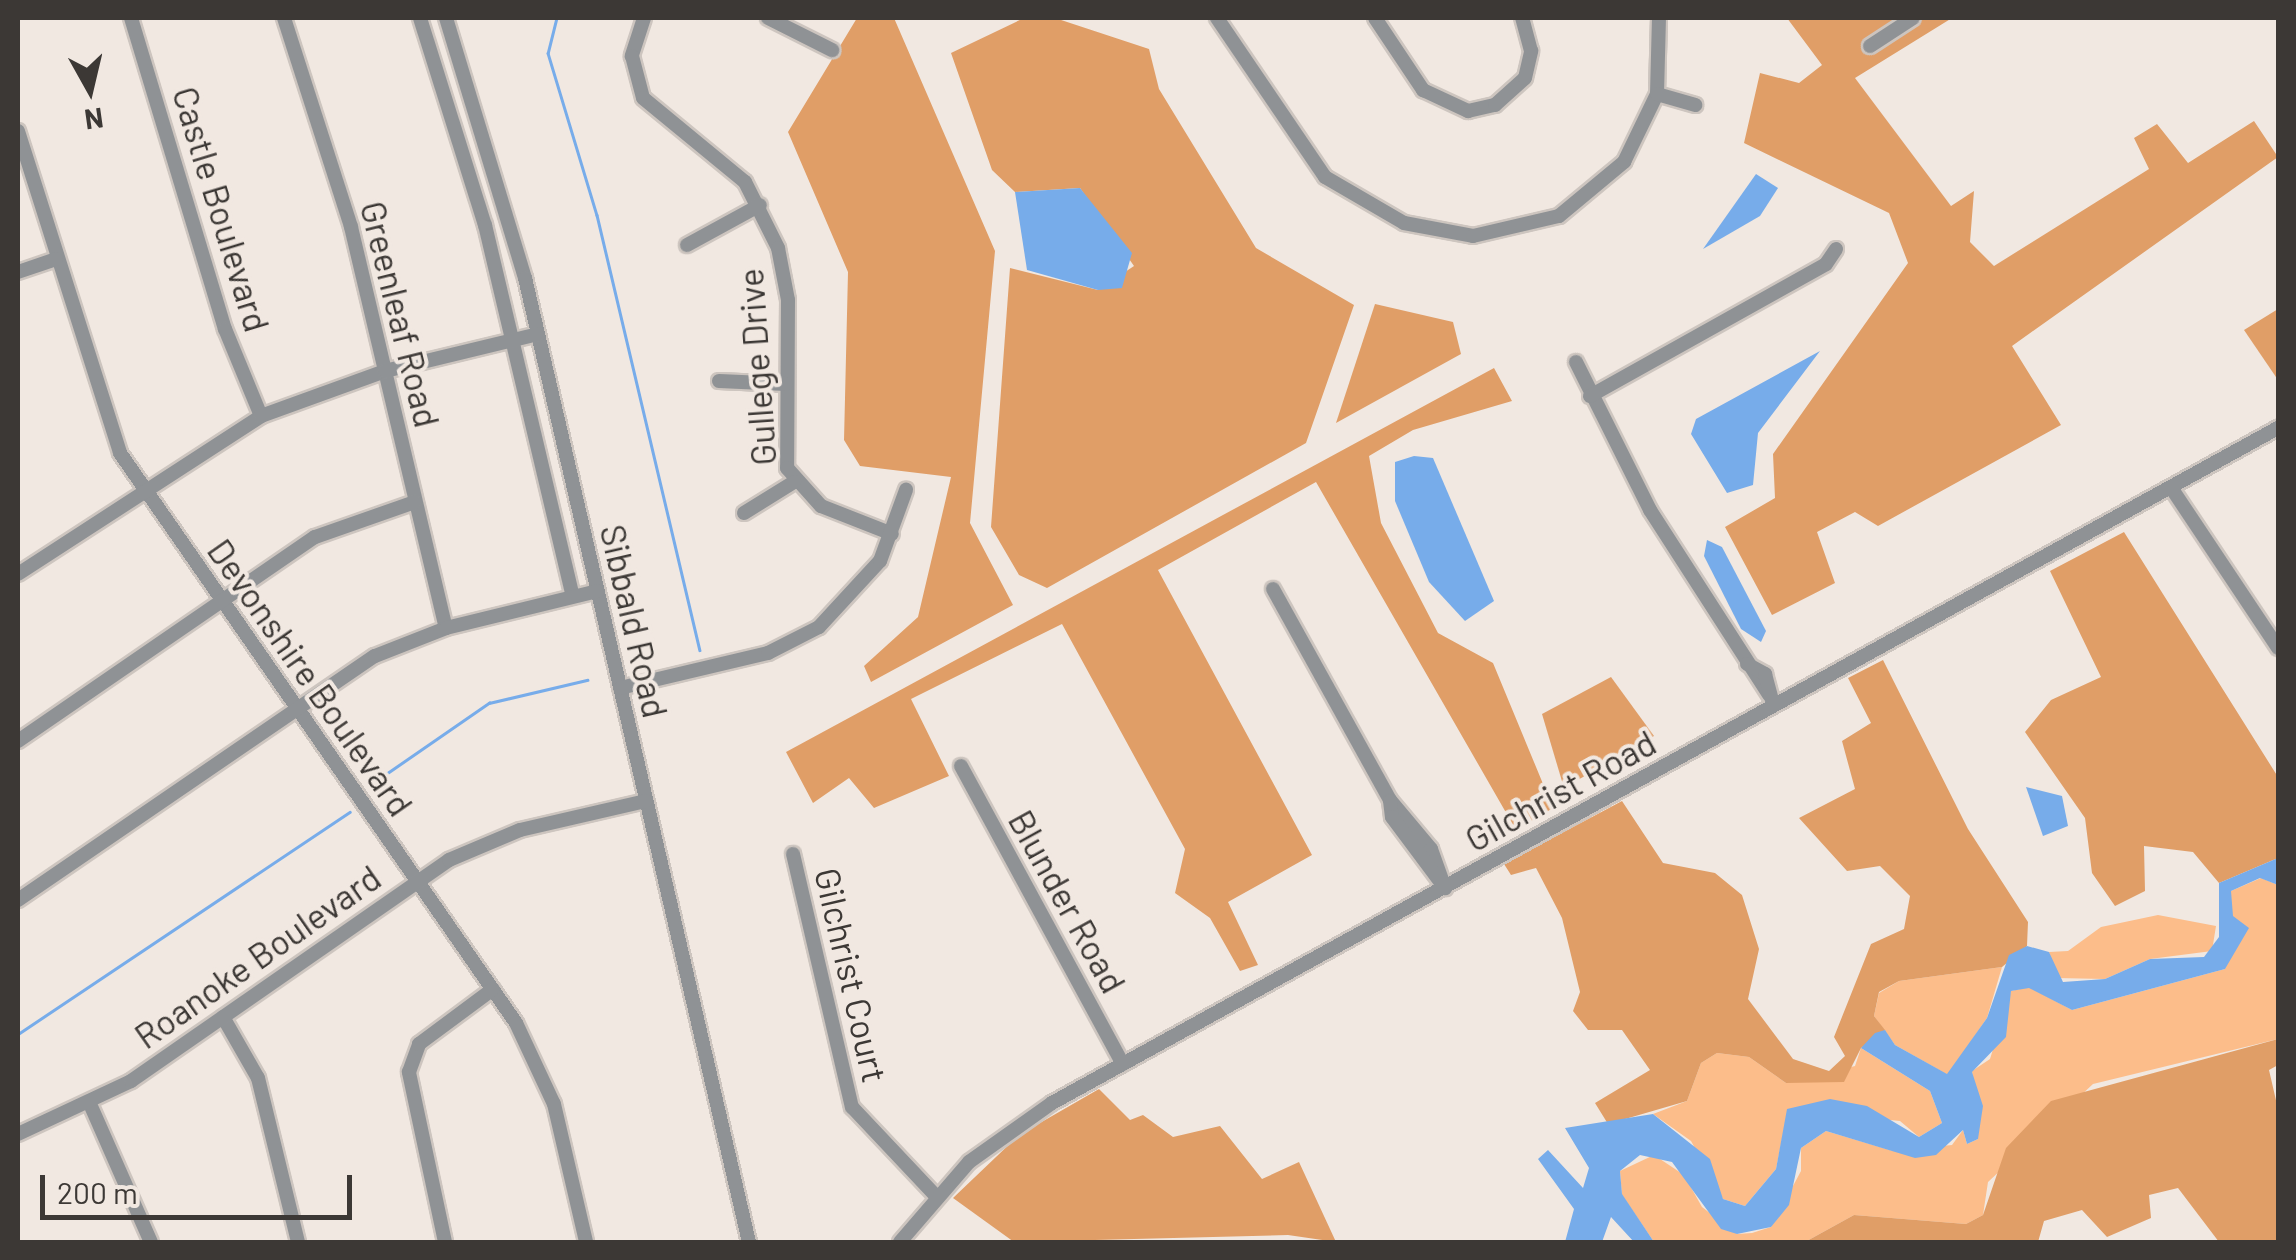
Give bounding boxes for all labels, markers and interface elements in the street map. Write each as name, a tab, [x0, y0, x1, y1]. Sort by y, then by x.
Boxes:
north arrow	[40, 40, 140, 140]
street label: Castle Boulevard	[165, 81, 279, 337]
text: N	[83, 102, 106, 138]
street label: Greenleaf Road	[353, 197, 449, 431]
street label: Gullege Drive	[728, 267, 784, 467]
street label: Sibbald Road	[592, 520, 678, 722]
street label: Devonshire Boulevard	[200, 530, 422, 824]
street label: Gilchrist Road	[1458, 720, 1662, 860]
street label: Blunder Road	[1001, 802, 1135, 1000]
street label: Roanoke Boulevard	[126, 856, 388, 1056]
street label: Gilchrist Court	[807, 864, 897, 1086]
scale bar	[45, 1155, 358, 1217]
text: 200 m	[57, 1174, 138, 1210]

